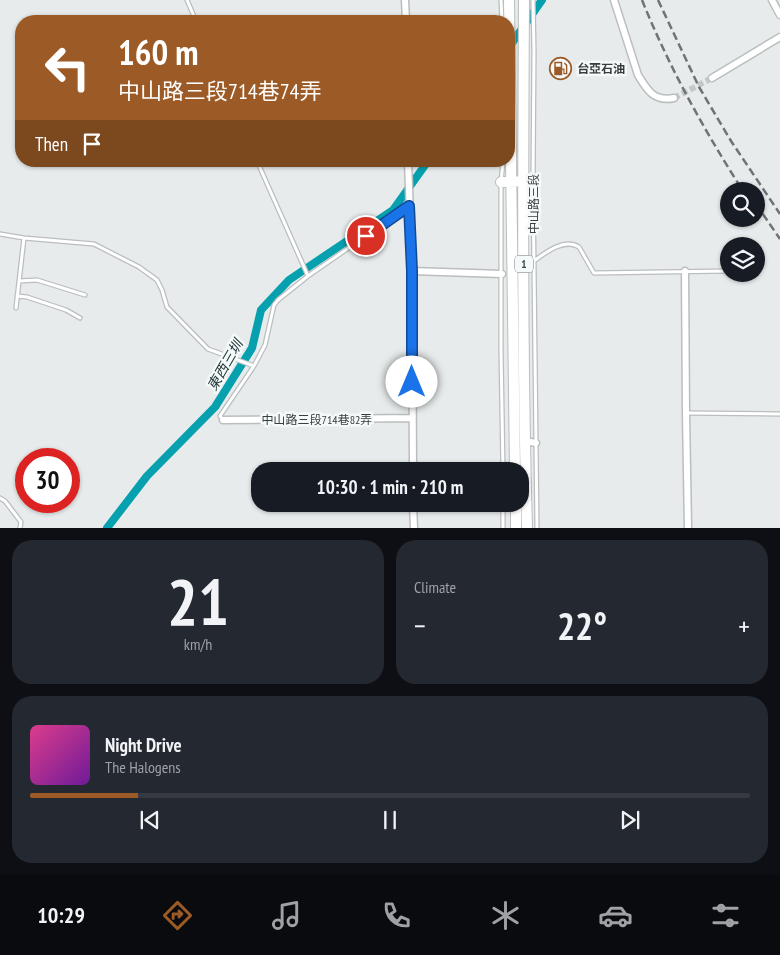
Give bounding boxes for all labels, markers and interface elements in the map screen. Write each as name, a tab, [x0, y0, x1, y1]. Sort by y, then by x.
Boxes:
text: 160 m	[118, 29, 199, 75]
icon: left	[35, 35, 100, 100]
fuel station icon: 台亞石油	[549, 56, 573, 80]
place label: 台亞石油	[577, 61, 625, 76]
text: 中山路三段714巷74弄	[118, 77, 322, 105]
icon: arrive	[78, 130, 106, 158]
text: Then	[35, 132, 68, 156]
street label: 中山路三段	[526, 174, 541, 234]
map controls	[720, 182, 765, 282]
button: search	[720, 182, 765, 227]
pin	[345, 215, 387, 257]
icon: arrive	[352, 222, 380, 250]
button: layers	[720, 237, 765, 282]
road number: 1	[515, 255, 533, 272]
water label: 東西三圳	[203, 335, 248, 394]
position arrow	[385, 355, 437, 407]
street label: 中山路三段714巷82弄	[261, 412, 373, 427]
speed limit sign: 30	[15, 448, 80, 513]
text: 10:30 · 1 min · 210 m	[317, 475, 463, 499]
text: 21	[167, 559, 229, 643]
text: Climate	[414, 577, 456, 597]
text: 22°	[557, 601, 607, 650]
text: −	[414, 607, 426, 644]
text: +	[738, 607, 750, 644]
text: km/h	[184, 634, 212, 654]
text: Night Drive	[105, 733, 182, 757]
text: The Halogens	[105, 757, 181, 777]
icon: previous	[136, 806, 164, 834]
icon: pause	[376, 806, 404, 834]
icon: next	[616, 806, 644, 834]
icon: directions	[160, 898, 195, 933]
icon: music	[269, 898, 304, 933]
icon: phone	[379, 898, 414, 933]
icon: climate	[488, 898, 523, 933]
icon: car	[598, 898, 633, 933]
icon: filters	[708, 898, 743, 933]
text: 10:29	[37, 901, 85, 929]

